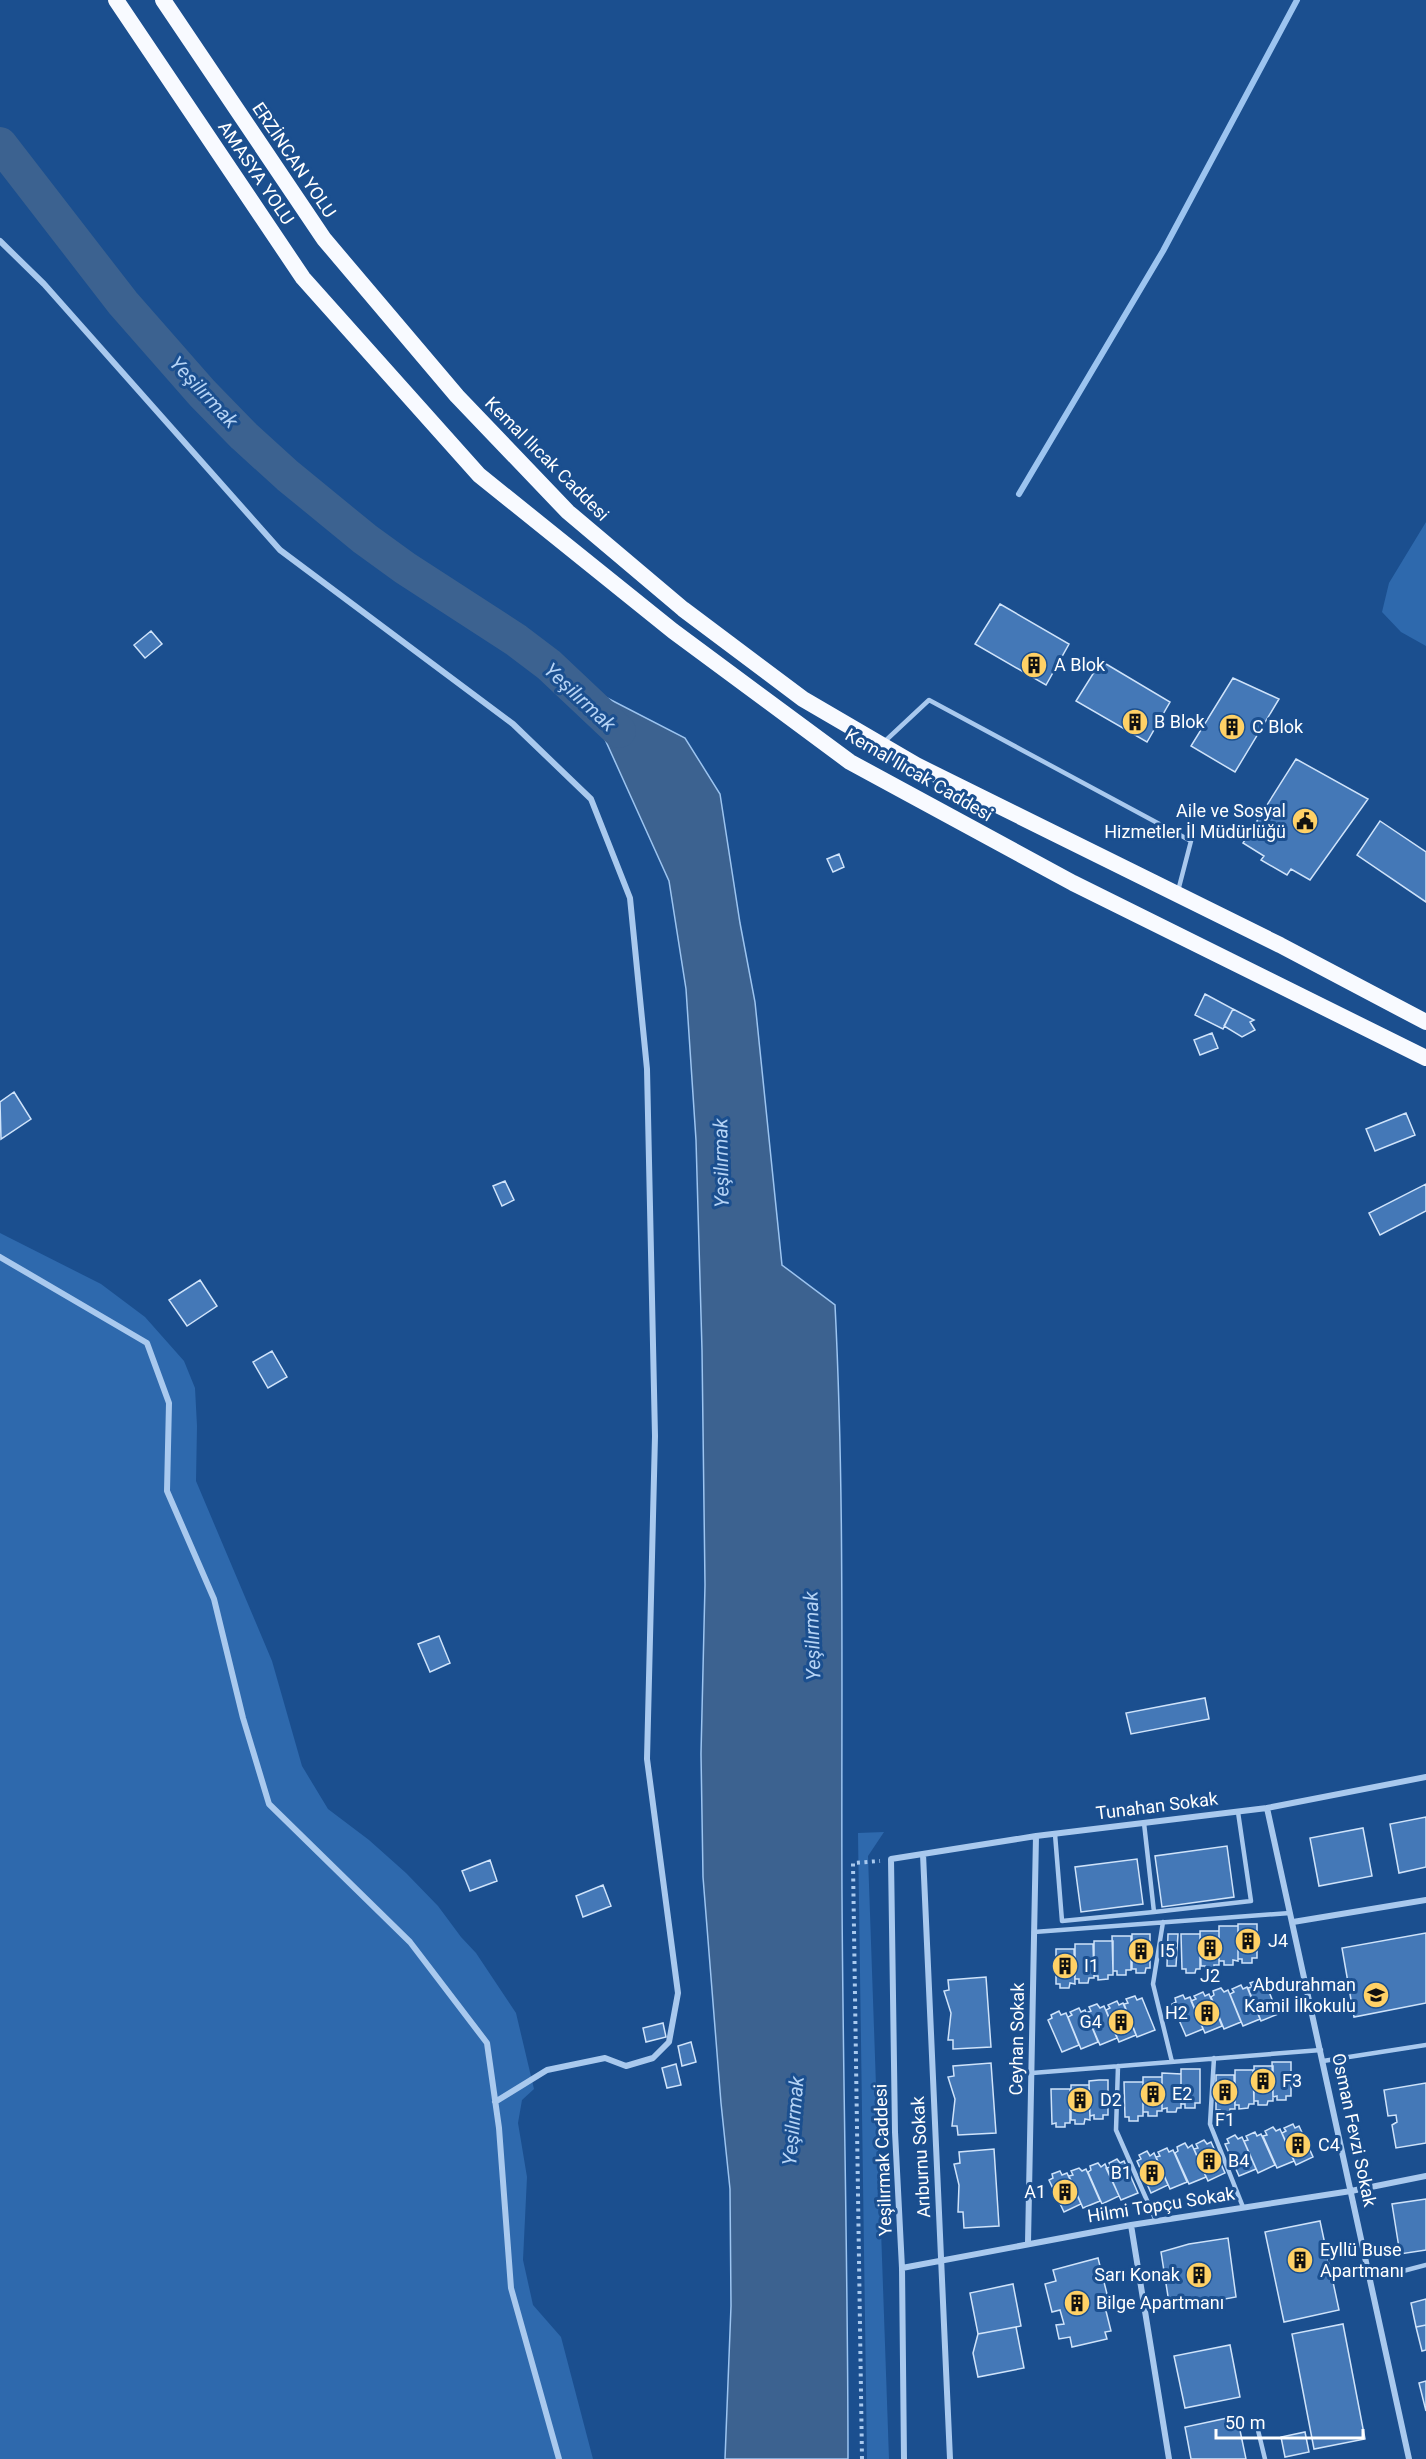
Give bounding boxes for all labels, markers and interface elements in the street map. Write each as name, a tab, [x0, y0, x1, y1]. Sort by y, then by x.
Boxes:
street label: ERZİNCAN YOLU	[248, 98, 341, 221]
street label: AMASYA YOLU	[214, 117, 299, 228]
water label: Yeşilırmak	[165, 351, 244, 434]
street label: Kemal Ilıcak Caddesi	[481, 392, 614, 525]
building icon: A Blok	[1019, 650, 1049, 680]
place label: A Blok	[1054, 654, 1106, 675]
water label: Yeşilırmak	[539, 658, 622, 737]
building icon: B Blok	[1120, 707, 1150, 737]
place label: B Blok	[1154, 711, 1206, 732]
building icon: C Blok	[1217, 712, 1247, 742]
place label: C Blok	[1252, 716, 1304, 737]
street label: Kemal Ilıcak Caddesi	[842, 724, 997, 825]
place label: Aile ve Sosyal Hizmetler İl Müdürlüğü	[1104, 800, 1286, 842]
public building icon: Aile ve Sosyal Hizmetler İl Müdürlüğü	[1290, 806, 1320, 836]
water label: Yeşilırmak	[708, 1117, 734, 1208]
water label: Yeşilırmak	[798, 1590, 826, 1681]
street label: Tunahan Sokak	[1095, 1788, 1220, 1823]
building icon: J4	[1233, 1926, 1263, 1956]
place label: J4	[1268, 1930, 1288, 1951]
building icon: J2	[1195, 1933, 1225, 1963]
building icon: I5	[1126, 1936, 1156, 1966]
place label: I5	[1160, 1940, 1175, 1961]
building icon: I1	[1050, 1951, 1080, 1981]
place label: I1	[1084, 1955, 1099, 1976]
place label: J2	[1200, 1965, 1220, 1986]
place label: Abdurahman Kamil İlkokulu	[1244, 1974, 1356, 2016]
school or university icon: Abdurahman Kamil İlkokulu	[1361, 1980, 1391, 2010]
street label: Ceyhan Sokak	[1005, 1982, 1028, 2096]
building icon: H2	[1192, 1998, 1222, 2028]
place label: H2	[1165, 2002, 1188, 2023]
building icon: G4	[1106, 2007, 1136, 2037]
place label: G4	[1080, 2011, 1102, 2032]
street label: Osman Fevzi Sokak	[1328, 2051, 1381, 2209]
building icon: F3	[1248, 2066, 1278, 2096]
place label: F3	[1282, 2070, 1302, 2091]
water label: Yeşilırmak	[777, 2074, 809, 2167]
building icon: F1	[1210, 2077, 1240, 2107]
building icon: E2	[1138, 2079, 1168, 2109]
street label: Yeşilırmak Caddesi	[869, 2083, 896, 2237]
place label: E2	[1172, 2083, 1192, 2104]
building icon: D2	[1065, 2085, 1095, 2115]
place label: D2	[1100, 2089, 1122, 2110]
street label: Arıburnu Sokak	[907, 2095, 934, 2218]
place label: F1	[1215, 2109, 1235, 2130]
building icon: C4	[1283, 2130, 1313, 2160]
place label: C4	[1318, 2134, 1340, 2155]
building icon: B4	[1194, 2146, 1224, 2176]
place label: B4	[1228, 2150, 1249, 2171]
building icon: B1	[1137, 2158, 1167, 2188]
place label: B1	[1111, 2162, 1132, 2183]
building icon: A1	[1050, 2177, 1080, 2207]
place label: A1	[1024, 2181, 1046, 2202]
street label: Hilmi Topçu Sokak	[1086, 2182, 1237, 2227]
place label: Eyllü Buse Apartmanı	[1320, 2239, 1404, 2281]
building icon: Eyllü Buse Apartmanı	[1285, 2245, 1315, 2275]
building icon: Sarı Konak	[1184, 2260, 1214, 2290]
place label: Sarı Konak	[1094, 2264, 1181, 2285]
building icon: Bilge Apartmanı	[1062, 2288, 1092, 2318]
place label: Bilge Apartmanı	[1096, 2292, 1224, 2313]
scale bar	[1216, 2402, 1363, 2440]
text: 50 m	[1225, 2412, 1265, 2433]

